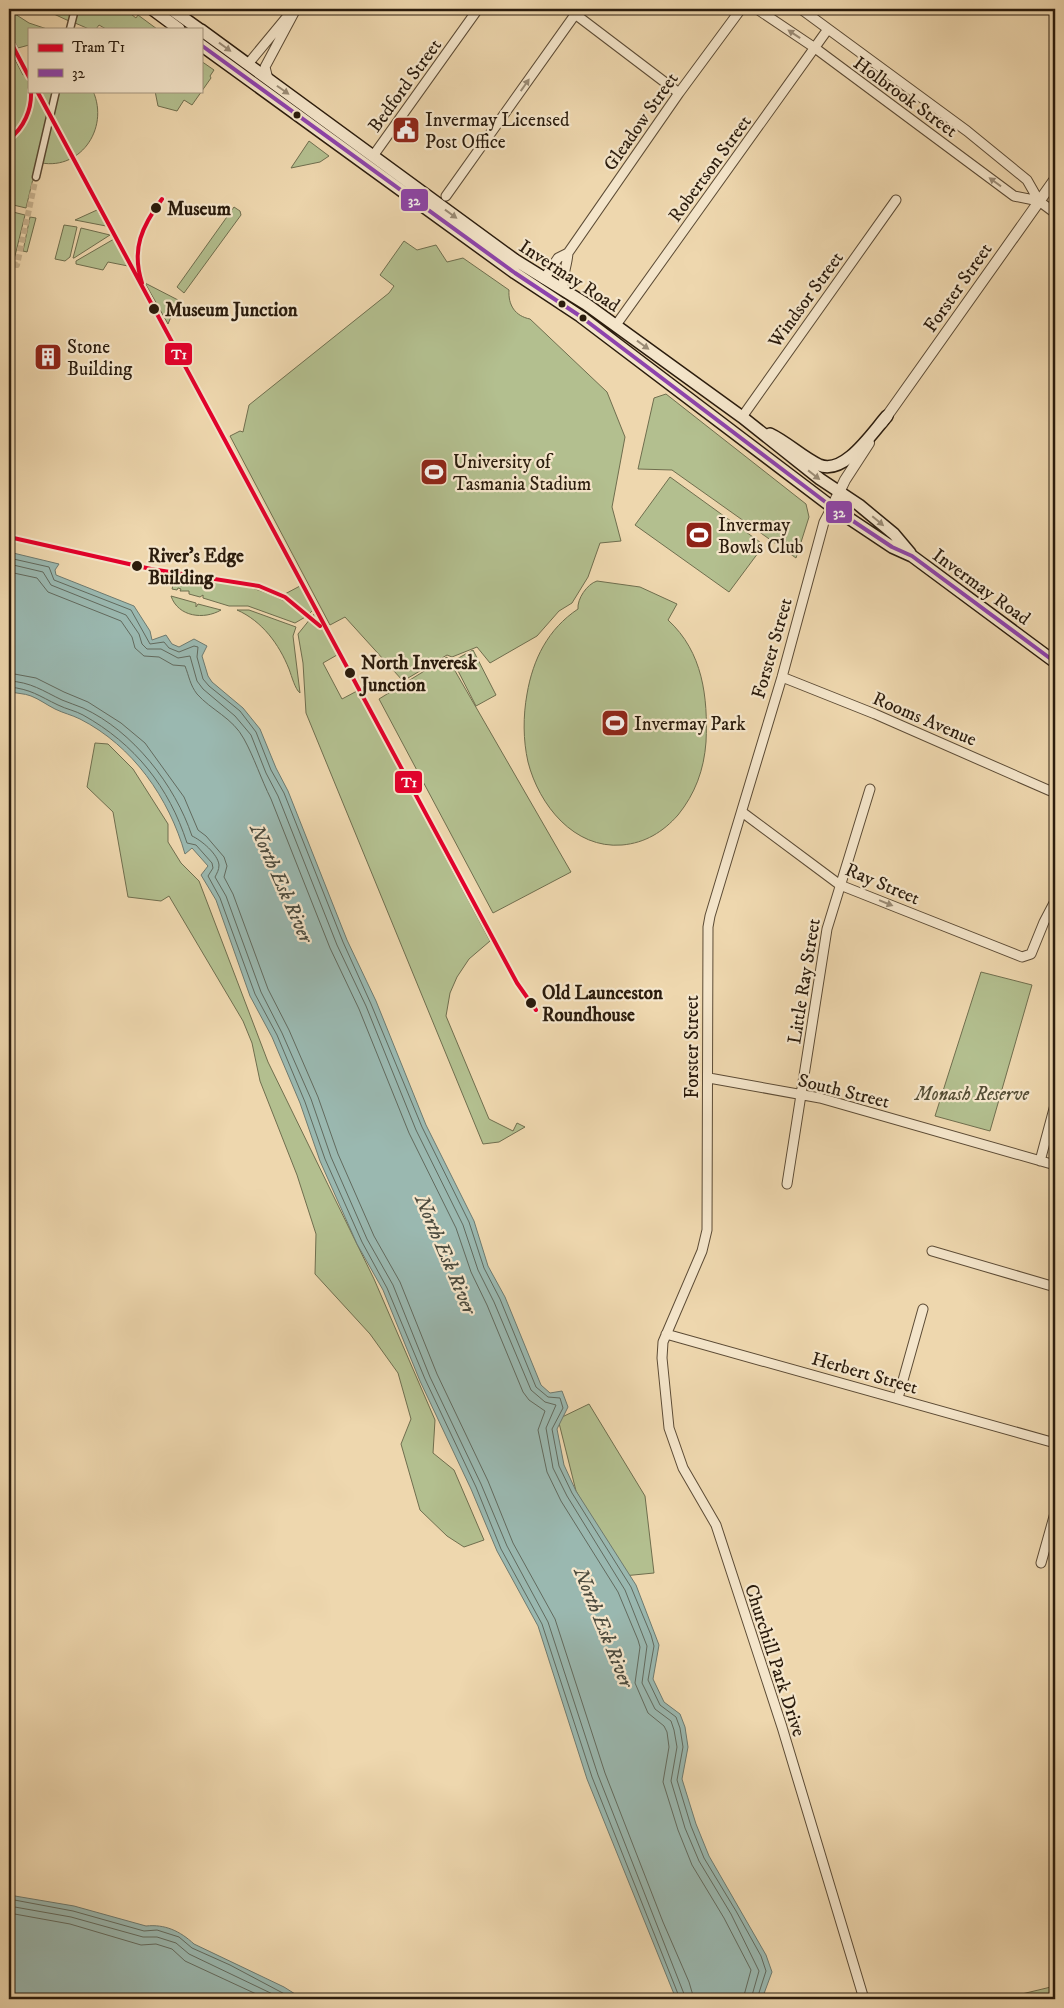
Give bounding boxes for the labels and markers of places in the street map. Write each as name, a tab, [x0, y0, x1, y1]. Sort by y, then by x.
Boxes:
place label: Invermay Licensed Post Office	[425, 109, 570, 154]
unlabelled marker	[292, 110, 302, 120]
public building icon: Invermay Licensed Post Office	[391, 115, 421, 145]
place label: Museum	[167, 198, 232, 221]
marker: Museum	[149, 201, 163, 215]
place label: Museum Junction	[165, 299, 299, 322]
unlabelled marker	[557, 299, 567, 309]
marker: Museum Junction	[147, 302, 161, 316]
unlabelled marker	[578, 313, 588, 323]
place label: Stone Building	[67, 336, 133, 381]
building icon: Stone Building	[33, 342, 63, 372]
place label: University of Tasmania Stadium	[453, 451, 591, 496]
sports icon: University of Tasmania Stadium	[419, 457, 449, 487]
place label: Invermay Bowls Club	[718, 514, 804, 559]
sports icon: Invermay Bowls Club	[684, 520, 714, 550]
place label: River's Edge Building	[148, 545, 244, 590]
marker: River's Edge Building	[130, 559, 144, 573]
place label: North Inveresk Junction	[359, 652, 478, 697]
marker: North Inveresk Junction	[343, 666, 357, 680]
sports icon: Invermay Park	[600, 708, 630, 738]
place label: Invermay Park	[634, 713, 746, 736]
place label: Old Launceston Roundhouse	[542, 982, 664, 1027]
marker: Old Launceston Roundhouse	[524, 996, 538, 1010]

